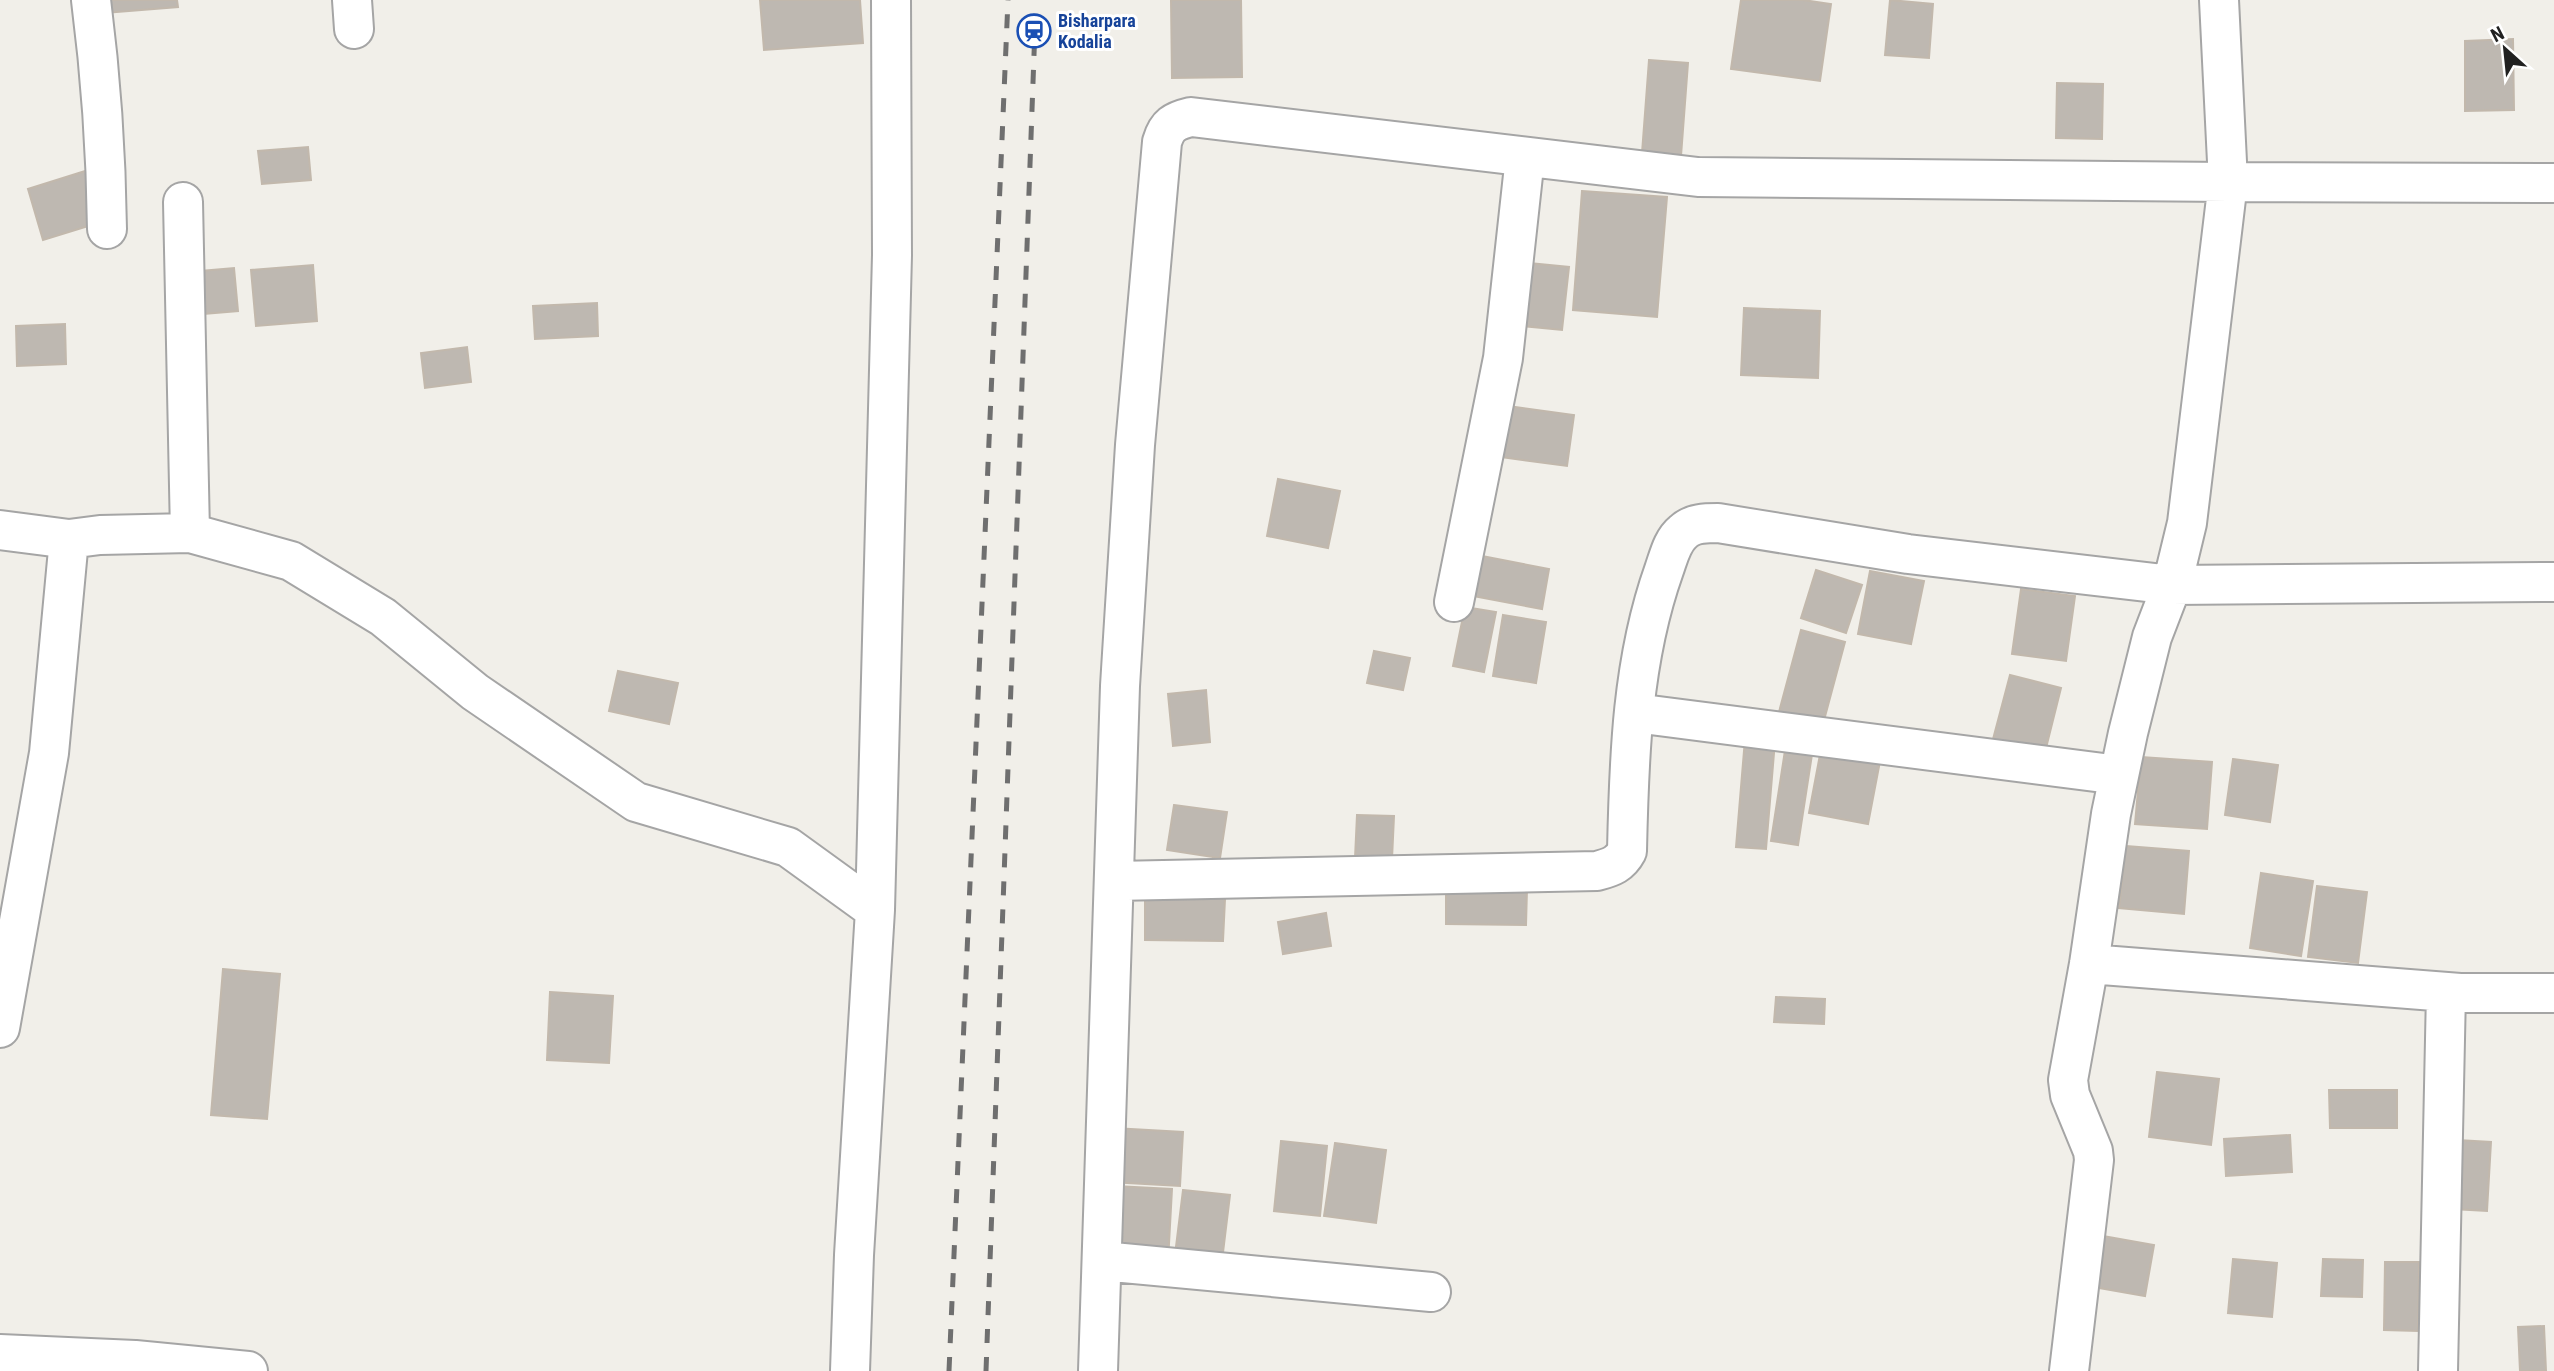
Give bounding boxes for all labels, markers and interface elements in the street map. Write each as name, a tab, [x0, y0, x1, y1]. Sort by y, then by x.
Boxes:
place label: Bisharpara Kodalia	[1058, 10, 1136, 52]
station icon: Bisharpara Kodalia	[1015, 12, 1053, 50]
north arrow	[2470, 14, 2540, 84]
text: N	[2487, 21, 2508, 47]

